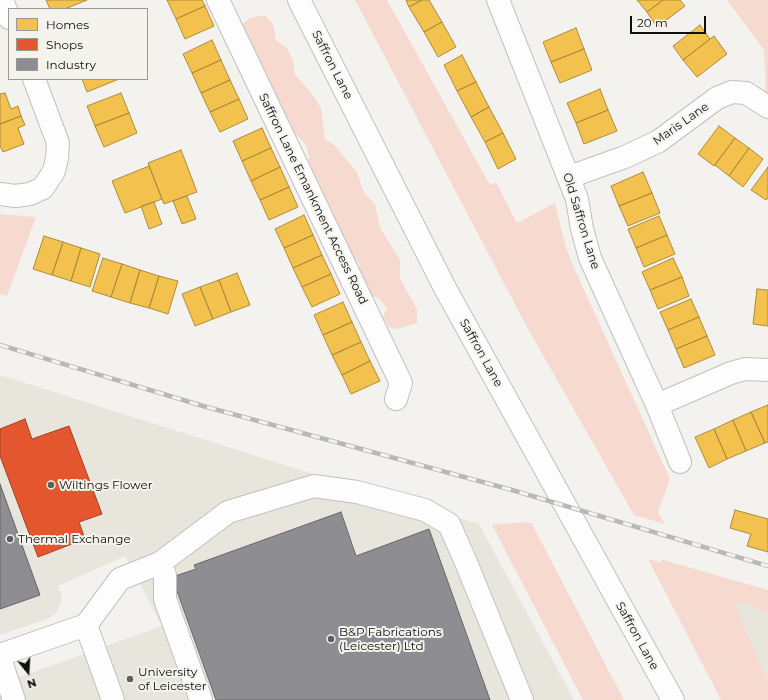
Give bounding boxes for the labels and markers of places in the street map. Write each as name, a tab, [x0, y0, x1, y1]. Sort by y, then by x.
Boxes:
place label: Wiltings Flower	[59, 478, 153, 492]
marker: Wiltings Flower	[46, 480, 56, 490]
place label: Thermal Exchange	[18, 532, 131, 546]
marker: Thermal Exchange	[5, 534, 15, 544]
place label: B&P Fabrications (Leicester) Ltd	[339, 625, 442, 653]
marker: B&P Fabrications (Leicester) Ltd	[326, 634, 336, 644]
place label: University of Leicester	[138, 665, 207, 693]
marker: University of Leicester	[125, 674, 135, 684]

